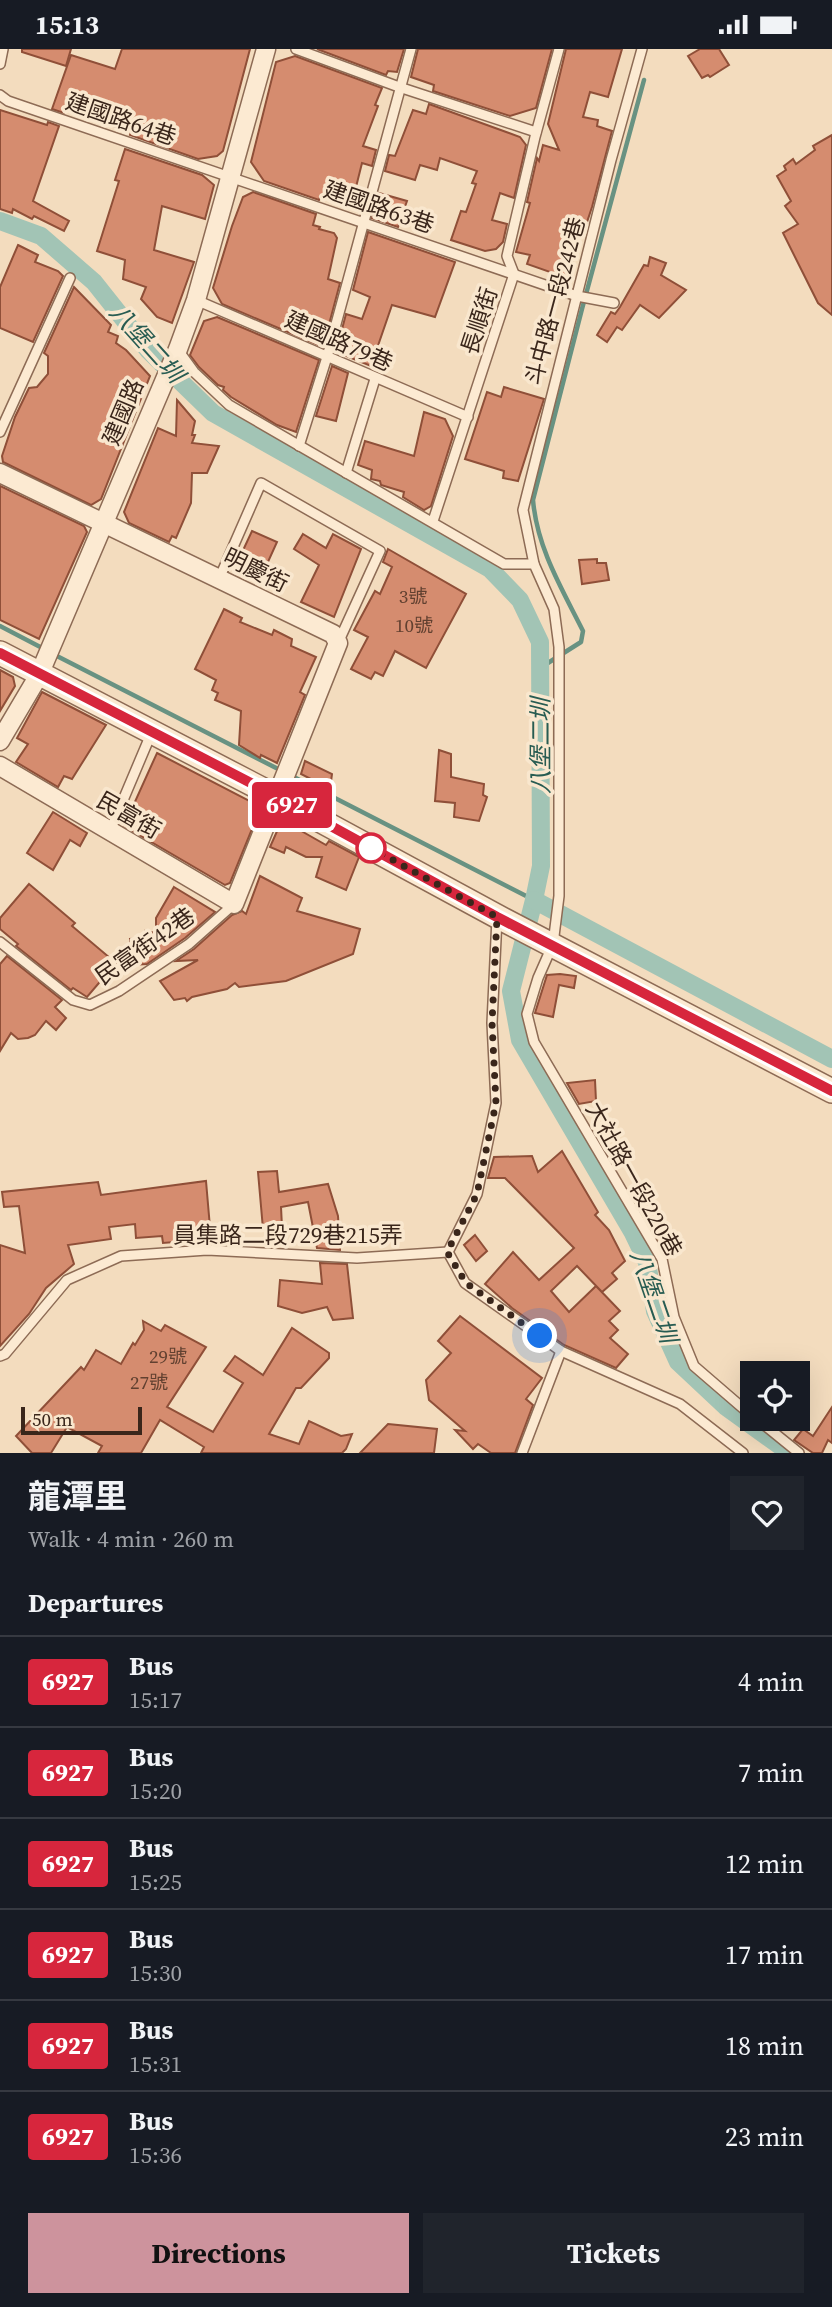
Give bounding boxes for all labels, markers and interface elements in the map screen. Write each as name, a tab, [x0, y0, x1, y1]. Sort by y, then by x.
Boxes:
text: 15:13	[35, 7, 99, 43]
street label: 建國路64巷	[61, 85, 181, 153]
street label: 建國路63巷	[319, 173, 439, 241]
street label: 斗中路一段242巷	[517, 214, 593, 388]
street label: 長順街	[453, 283, 505, 359]
water label: 八堡二圳	[103, 296, 193, 392]
street label: 建國路79巷	[280, 303, 398, 379]
street label: 建國路	[95, 374, 151, 450]
street label: 明慶街	[218, 540, 294, 600]
house number: 3號	[399, 583, 427, 609]
house number: 10號	[395, 612, 433, 638]
water label: 八堡二圳	[524, 695, 557, 794]
line badge: 6927	[243, 782, 341, 828]
street label: 民富街	[91, 784, 167, 846]
text: 6927	[266, 788, 318, 821]
unlabelled marker	[356, 833, 386, 863]
street label: 民富街42巷	[89, 900, 201, 992]
street label: 大社路一段220巷	[578, 1096, 690, 1262]
street label: 員集路二段729巷215弄	[173, 1219, 403, 1251]
water label: 八堡二圳	[623, 1245, 686, 1350]
your location	[522, 1318, 557, 1353]
house number: 29號	[149, 1343, 187, 1369]
map controls	[740, 1361, 810, 1431]
button: locate	[740, 1361, 810, 1431]
house number: 27號	[130, 1369, 168, 1395]
scale bar	[21, 1404, 142, 1436]
text: 50 m	[32, 1406, 73, 1432]
text: 龍潭里	[28, 1474, 127, 1519]
button: heart	[730, 1476, 804, 1550]
text: Walk · 4 min · 260 m	[28, 1523, 234, 1555]
text: Departures	[28, 1585, 163, 1621]
text: Bus	[129, 1648, 173, 1684]
text: 4 min	[738, 1664, 804, 1700]
text: 6927	[42, 1665, 94, 1698]
text: 15:17	[129, 1684, 182, 1716]
text: Bus	[129, 1739, 173, 1775]
text: 7 min	[738, 1755, 804, 1791]
text: 6927	[42, 1756, 94, 1789]
text: 15:20	[129, 1775, 182, 1807]
text: Bus	[129, 1830, 173, 1866]
text: 12 min	[725, 1846, 804, 1882]
text: 6927	[42, 1847, 94, 1880]
text: 15:25	[129, 1866, 182, 1898]
text: Bus	[129, 1921, 173, 1957]
text: 17 min	[725, 1937, 804, 1973]
text: 6927	[42, 1938, 94, 1971]
text: 15:30	[129, 1957, 182, 1989]
text: Bus	[129, 2012, 173, 2048]
text: 18 min	[725, 2028, 804, 2064]
text: 6927	[42, 2029, 94, 2062]
text: 15:31	[129, 2048, 182, 2080]
text: Bus	[129, 2103, 173, 2139]
text: 23 min	[725, 2119, 804, 2155]
text: 6927	[42, 2120, 94, 2153]
text: 15:36	[129, 2139, 182, 2171]
button: Directions	[28, 2213, 409, 2293]
button: Tickets	[423, 2213, 804, 2293]

